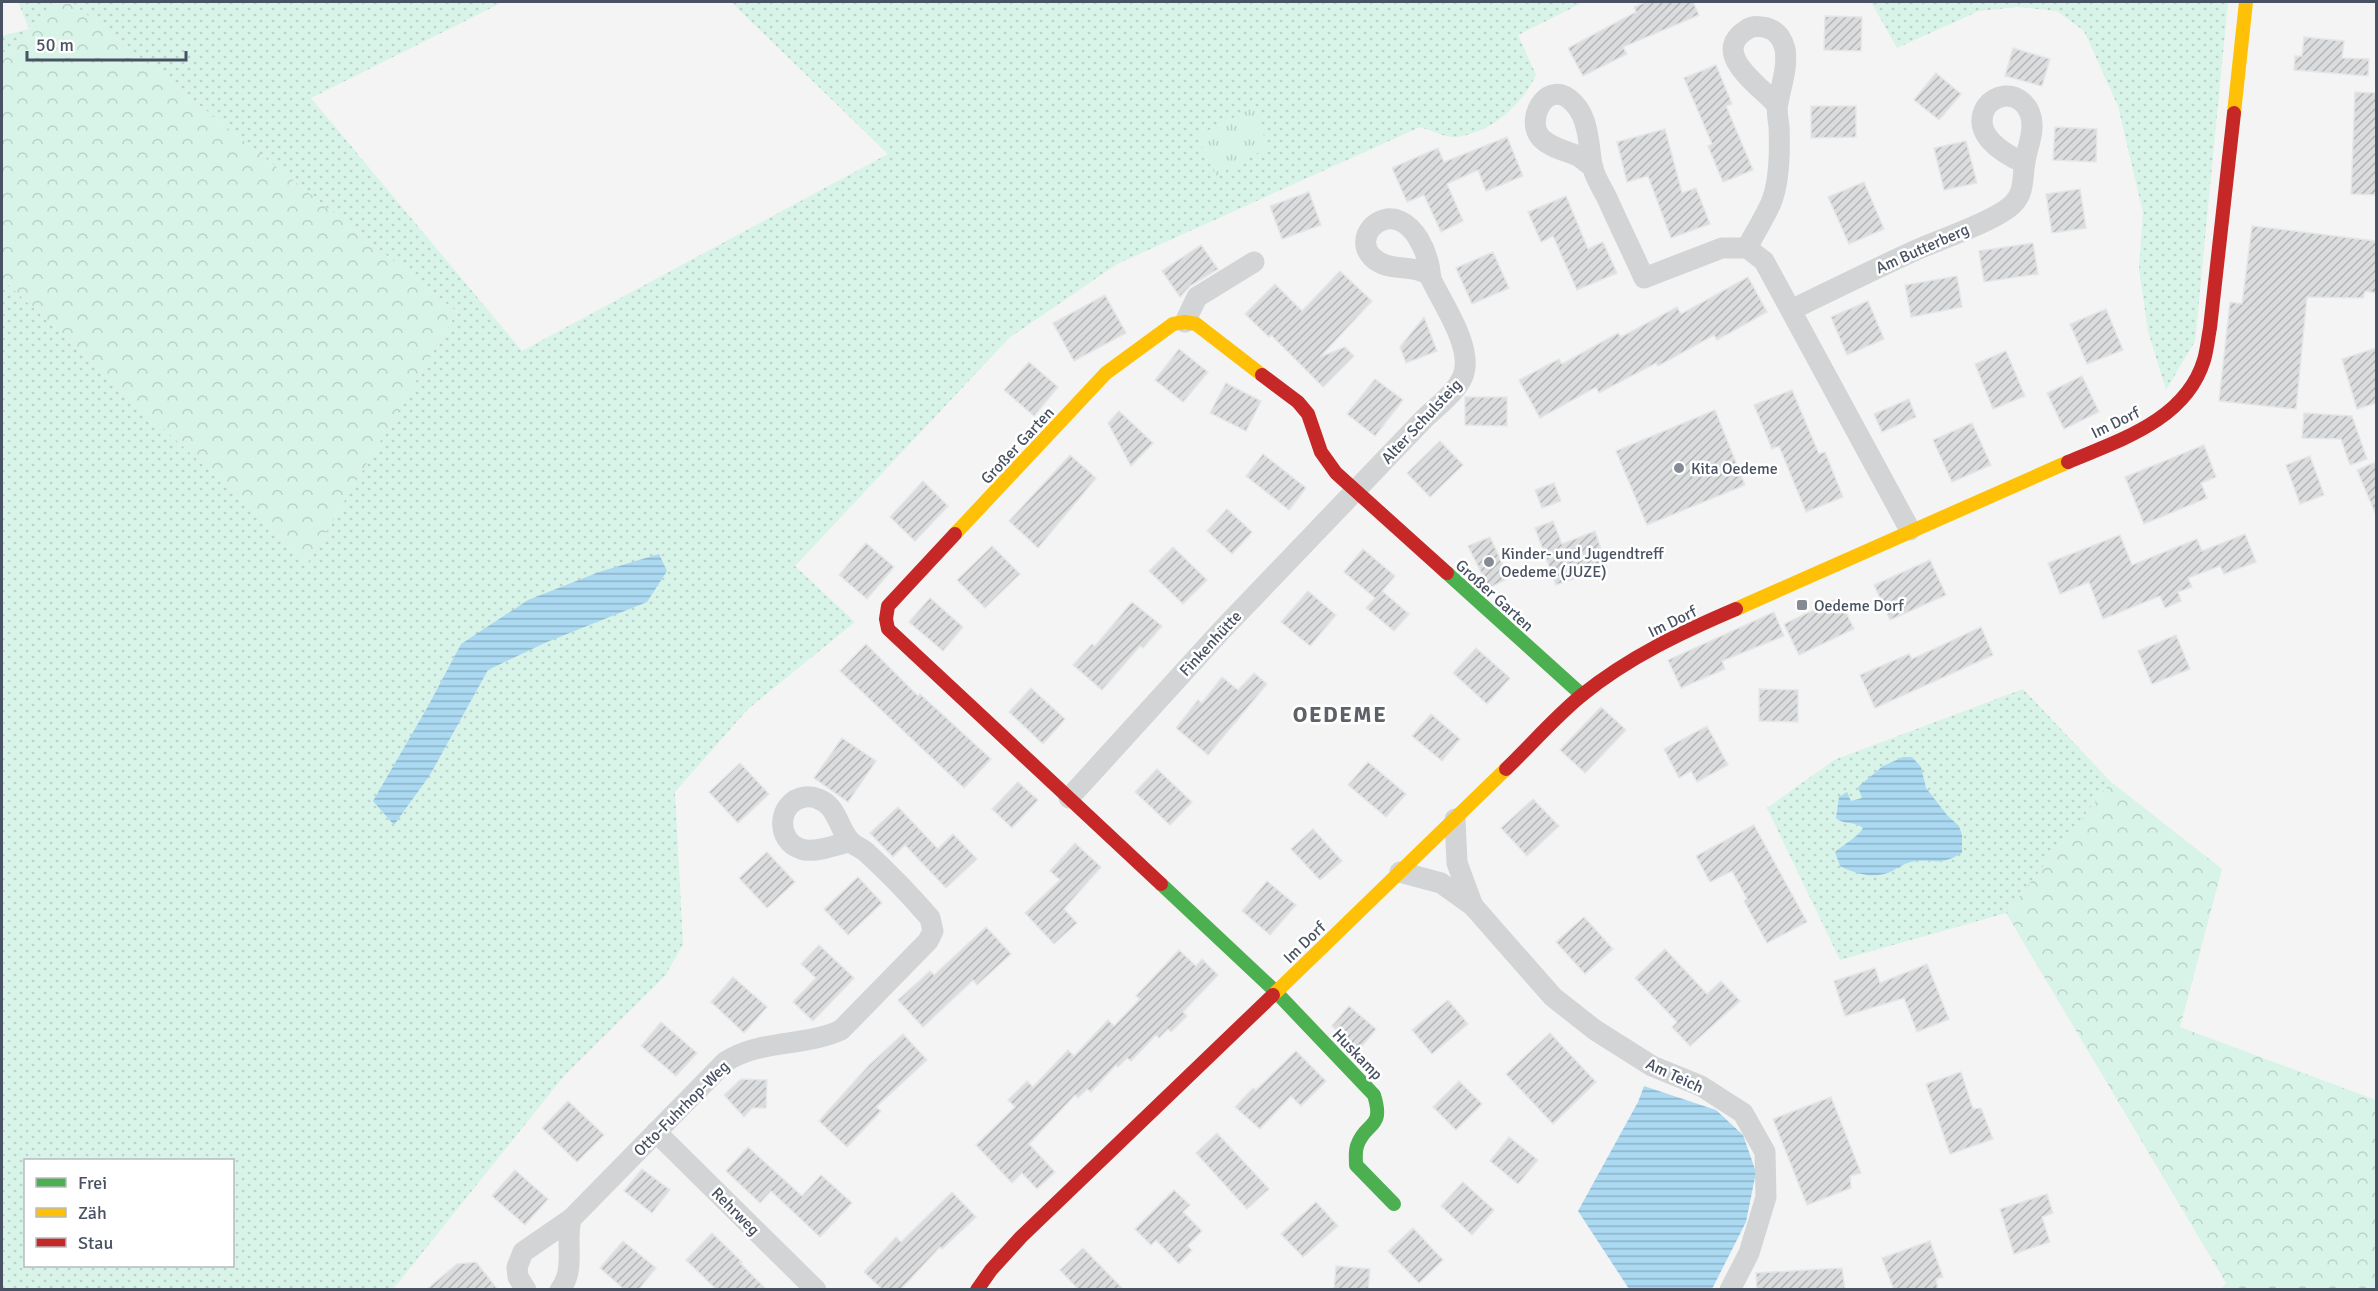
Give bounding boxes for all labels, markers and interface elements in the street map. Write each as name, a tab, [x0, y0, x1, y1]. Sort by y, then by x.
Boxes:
scale bar	[27, 24, 186, 62]
text: 50 m	[36, 34, 74, 56]
street label: Am Butterberg	[1873, 219, 1972, 278]
street label: Alter Schulsteig	[1377, 375, 1466, 468]
street label: Im Dorf	[2088, 402, 2143, 443]
street label: Großer Garten	[977, 403, 1059, 488]
place label: Kita Oedeme	[1691, 459, 1778, 479]
marker: Kita Oedeme	[1672, 461, 1686, 475]
place label: Kinder- und Jugendtreff Oedeme (JUZE)	[1501, 544, 1664, 582]
street label: Großer Garten	[1451, 555, 1538, 636]
marker: Kinder- und Jugendtreff Oedeme (JUZE)	[1482, 555, 1496, 569]
place label: Oedeme Dorf	[1814, 596, 1904, 616]
marker: Oedeme Dorf	[1795, 598, 1809, 612]
street label: Im Dorf	[1645, 601, 1700, 642]
street label: Finkenhütte	[1175, 607, 1246, 681]
district label: OEDEME	[1293, 701, 1387, 728]
street label: Im Dorf	[1279, 917, 1331, 968]
street label: Huskamp	[1328, 1025, 1387, 1085]
street label: Am Teich	[1643, 1054, 1707, 1098]
street label: Otto-Fuhrhop-Weg	[630, 1057, 734, 1161]
legend	[24, 1159, 234, 1267]
text: Frei	[78, 1172, 107, 1194]
street label: Rehrweg	[707, 1183, 764, 1240]
text: Zäh	[78, 1202, 107, 1224]
text: Stau	[78, 1232, 113, 1254]

